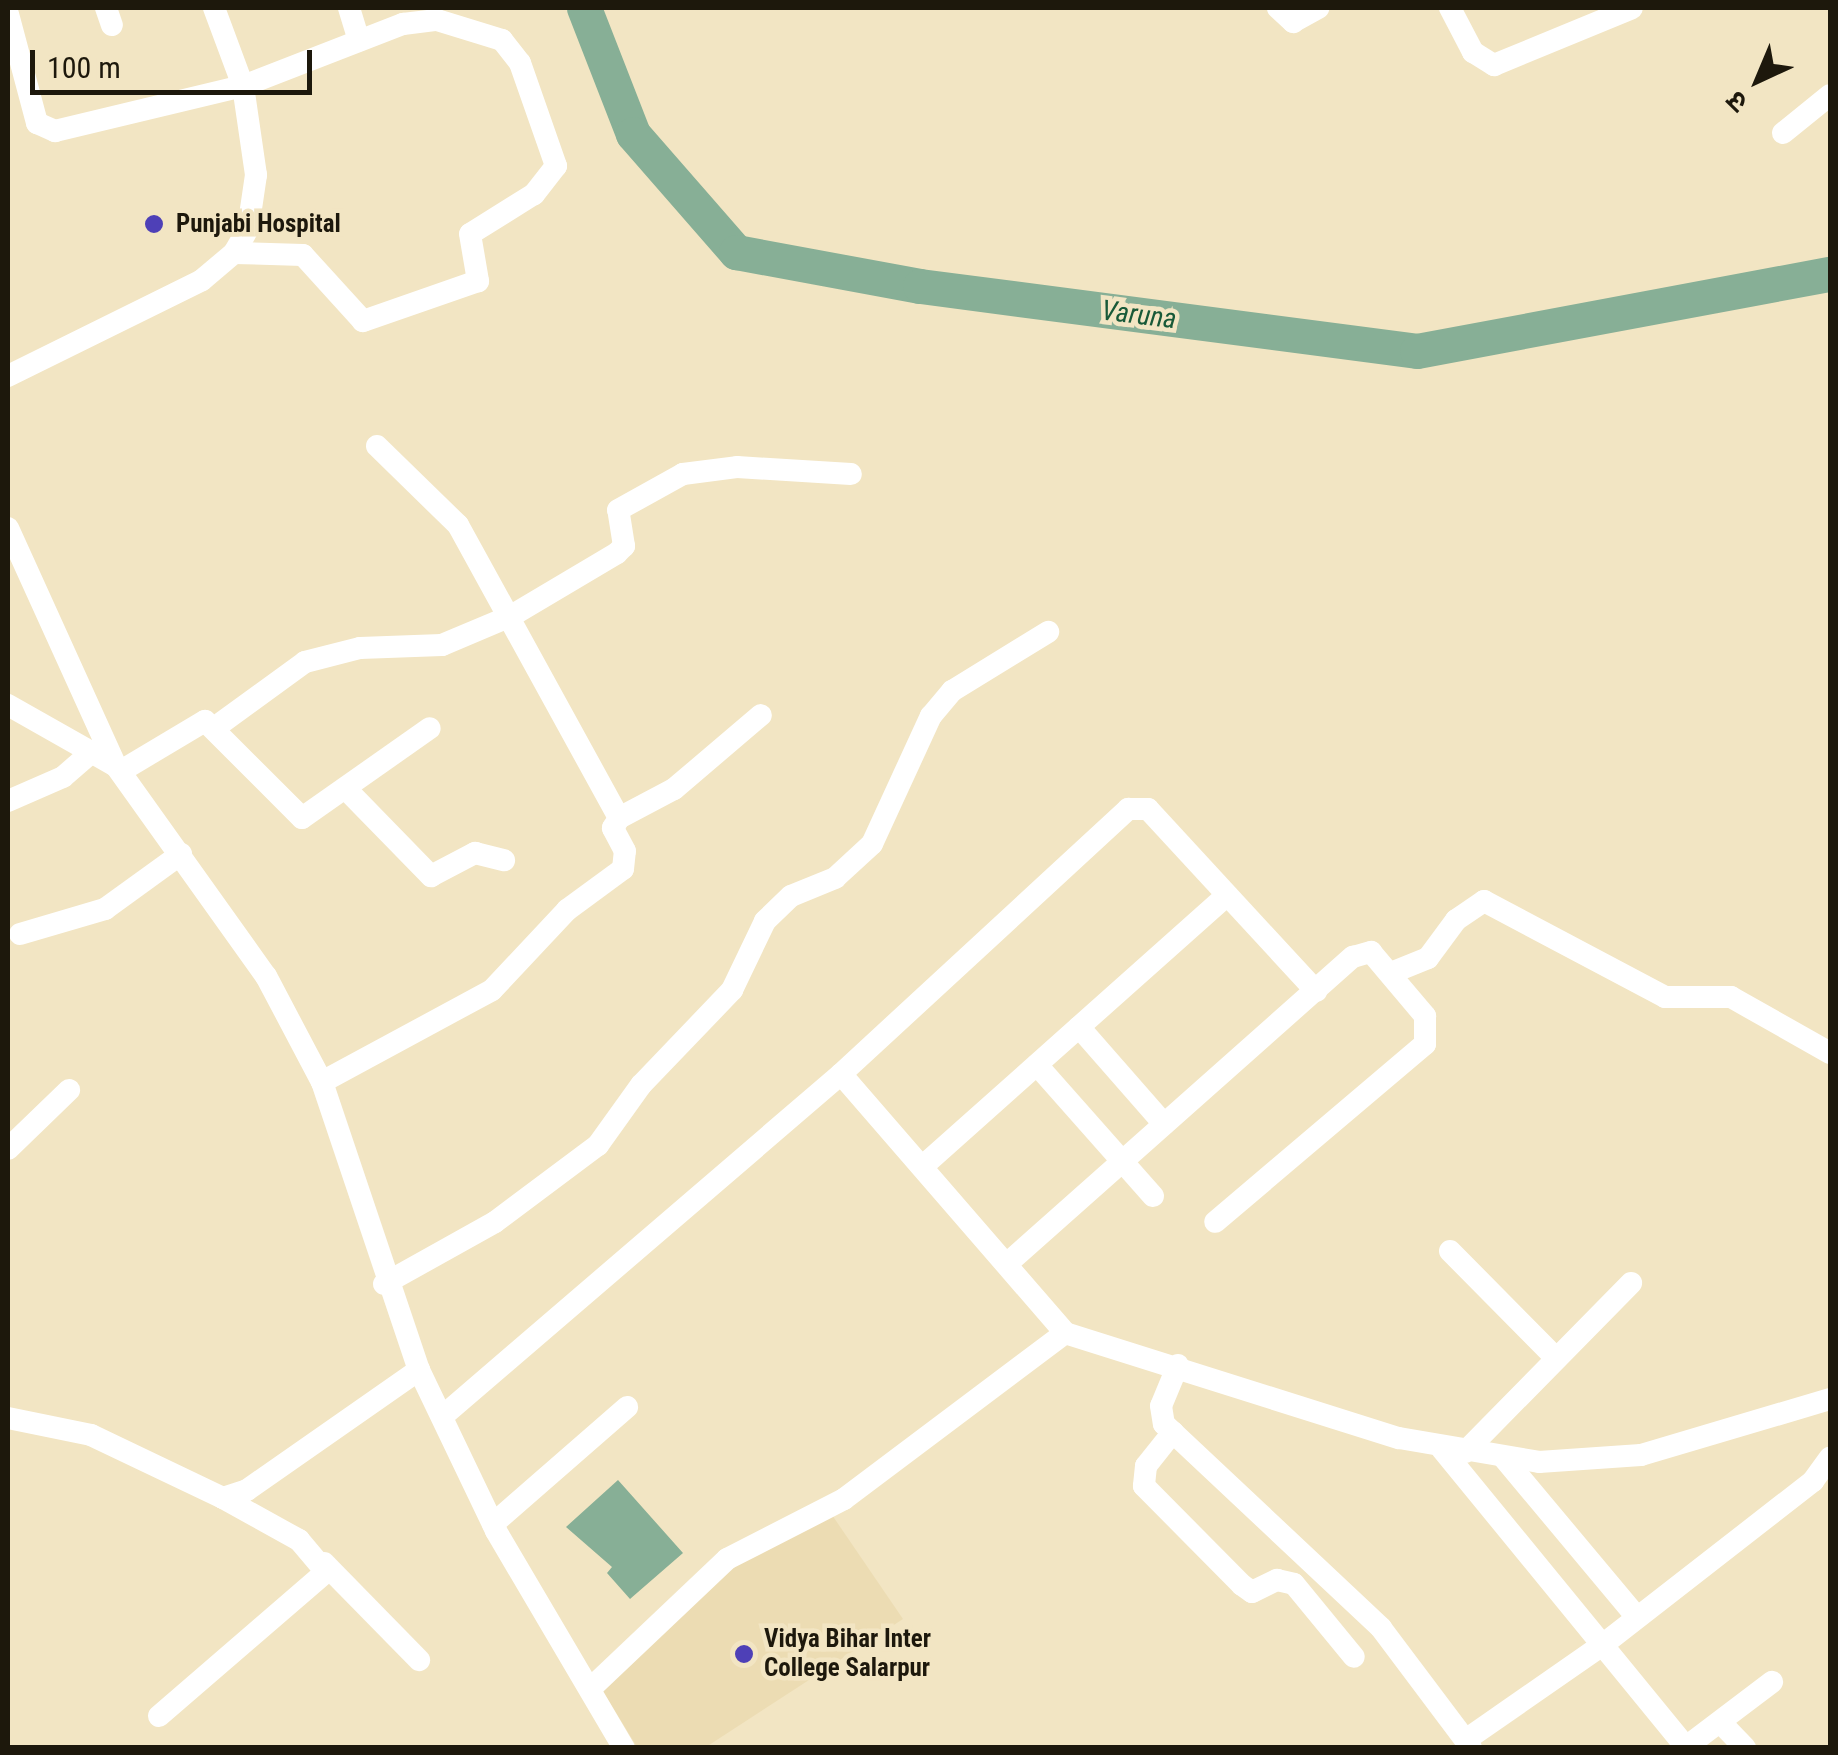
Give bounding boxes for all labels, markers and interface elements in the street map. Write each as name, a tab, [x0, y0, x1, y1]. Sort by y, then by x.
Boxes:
scale bar	[35, 30, 318, 92]
north arrow	[1708, 30, 1808, 130]
text: 100 m	[47, 50, 121, 85]
text: उ	[1719, 84, 1754, 120]
place label: Punjabi Hospital	[176, 209, 341, 239]
marker: Punjabi Hospital	[141, 211, 167, 237]
water label: Varuna	[1100, 294, 1178, 336]
place label: Vidya Bihar Inter College Salarpur	[764, 1625, 931, 1684]
marker: Vidya Bihar Inter College Salarpur	[733, 1643, 755, 1665]

